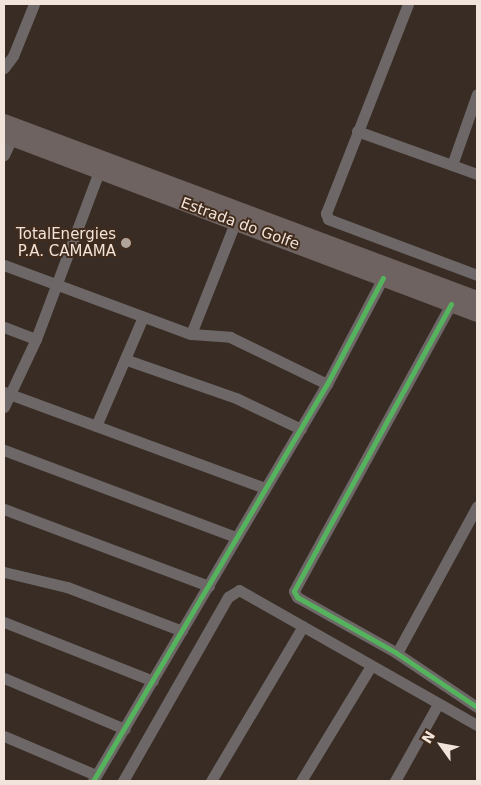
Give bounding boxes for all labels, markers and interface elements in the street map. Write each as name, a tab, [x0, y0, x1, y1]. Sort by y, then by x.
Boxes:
street label: Estrada do Golfe	[178, 194, 302, 254]
place label: TotalEnergies P.A. CAMAMA	[16, 225, 116, 260]
marker: TotalEnergies P.A. CAMAMA	[120, 237, 132, 249]
north arrow	[416, 720, 466, 770]
text: N	[418, 728, 438, 746]

